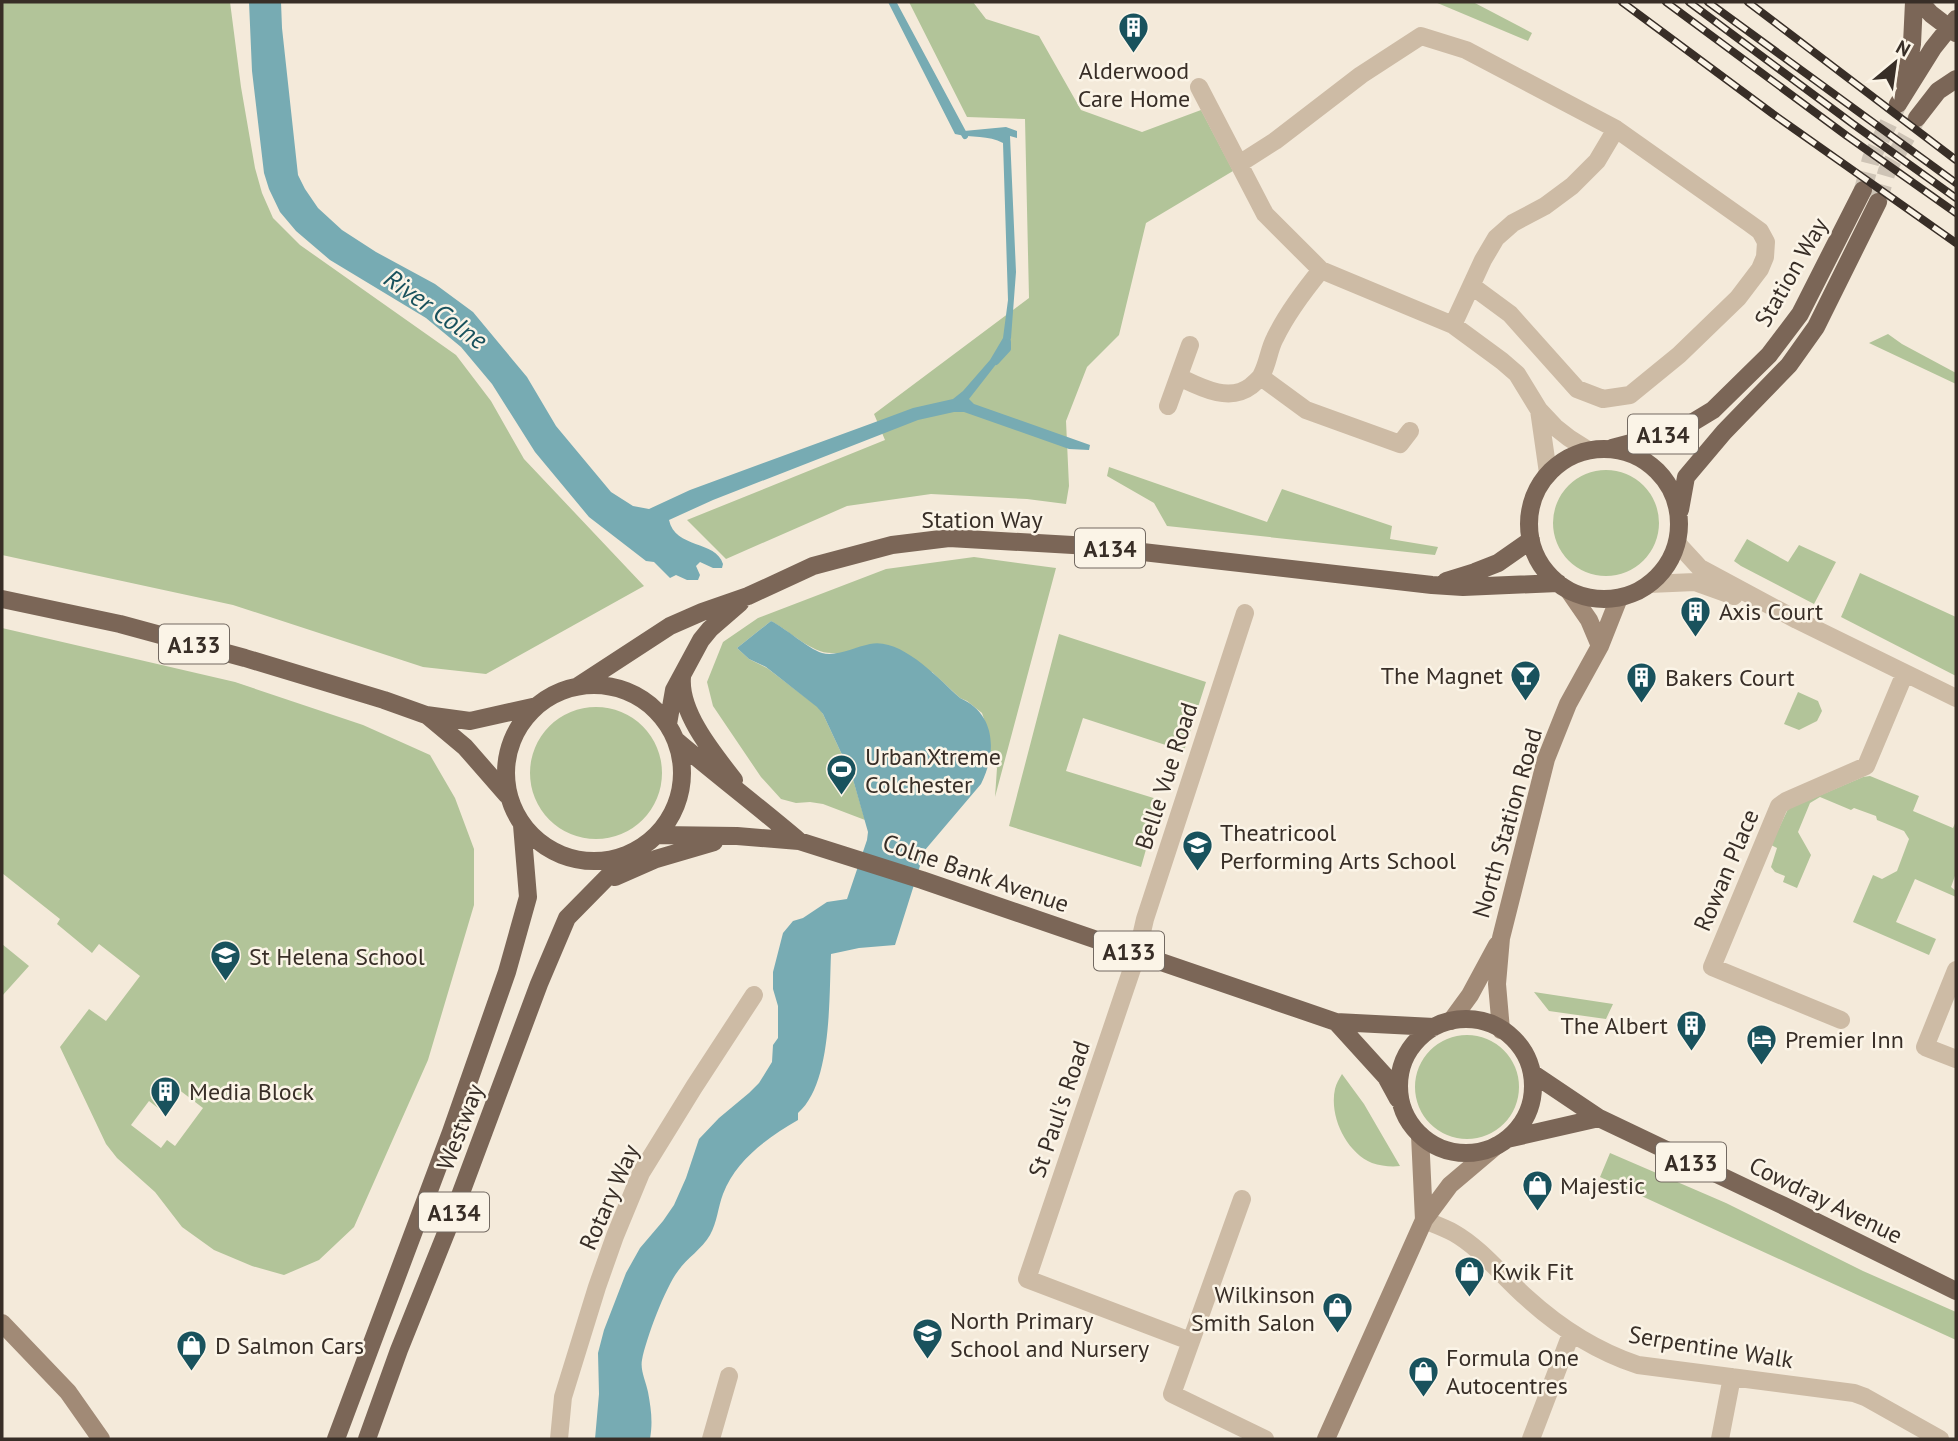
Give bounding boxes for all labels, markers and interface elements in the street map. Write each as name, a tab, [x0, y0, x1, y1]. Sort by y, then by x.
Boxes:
building icon: Alderwood Care Home	[1117, 11, 1151, 55]
north arrow	[1860, 28, 1930, 98]
text: N	[1892, 35, 1915, 62]
place label: Alderwood Care Home	[1078, 55, 1190, 114]
street label: Station Way	[1747, 212, 1835, 332]
water label: River Colne	[378, 262, 494, 356]
road number: A134	[1628, 414, 1698, 454]
street label: Station Way	[921, 504, 1043, 535]
road number: A134	[1075, 528, 1145, 568]
building icon: Axis Court	[1679, 594, 1713, 638]
place label: Axis Court	[1719, 596, 1823, 627]
road number: A133	[159, 624, 229, 664]
bar icon: The Magnet	[1509, 658, 1543, 702]
place label: The Magnet	[1381, 660, 1503, 691]
building icon: Bakers Court	[1625, 660, 1659, 704]
place label: Bakers Court	[1665, 662, 1795, 693]
street label: Belle Vue Road	[1128, 699, 1204, 853]
street label: North Station Road	[1465, 724, 1549, 922]
place label: UrbanXtreme Colchester	[865, 741, 1001, 800]
sports icon: UrbanXtreme Colchester	[825, 753, 859, 797]
street label: Rowan Place	[1686, 804, 1766, 936]
place label: Theatricool Performing Arts School	[1220, 817, 1456, 876]
street label: Colne Bank Avenue	[879, 827, 1073, 919]
school or university icon: Theatricool Performing Arts School	[1180, 829, 1214, 873]
road number: A133	[1094, 932, 1164, 970]
school or university icon: St Helena School	[209, 939, 243, 983]
place label: St Helena School	[249, 941, 425, 972]
building icon: The Albert	[1674, 1008, 1708, 1052]
place label: The Albert	[1561, 1010, 1668, 1041]
hotel icon: Premier Inn	[1745, 1022, 1779, 1066]
place label: Premier Inn	[1785, 1024, 1904, 1055]
street label: St Paul's Road	[1021, 1036, 1097, 1182]
building icon: Media Block	[149, 1074, 183, 1118]
place label: Media Block	[189, 1076, 315, 1107]
street label: Westway	[429, 1079, 491, 1175]
street label: Rotary Way	[572, 1139, 646, 1255]
road number: A133	[1656, 1142, 1726, 1182]
street label: Cowdray Avenue	[1744, 1149, 1908, 1251]
shop icon: Majestic	[1520, 1168, 1554, 1212]
place label: Majestic	[1560, 1170, 1645, 1201]
road number: A134	[419, 1192, 489, 1232]
shop icon: Kwik Fit	[1452, 1254, 1486, 1298]
place label: Kwik Fit	[1492, 1256, 1574, 1287]
place label: Wilkinson Smith Salon	[1191, 1279, 1315, 1338]
shop icon: Wilkinson Smith Salon	[1321, 1291, 1355, 1335]
place label: North Primary School and Nursery	[950, 1305, 1149, 1364]
school or university icon: North Primary School and Nursery	[910, 1317, 944, 1361]
street label: Serpentine Walk	[1626, 1319, 1796, 1375]
shop icon: D Salmon Cars	[175, 1328, 209, 1372]
place label: D Salmon Cars	[215, 1330, 364, 1361]
place label: Formula One Autocentres	[1446, 1342, 1579, 1401]
shop icon: Formula One Autocentres	[1406, 1354, 1440, 1398]

